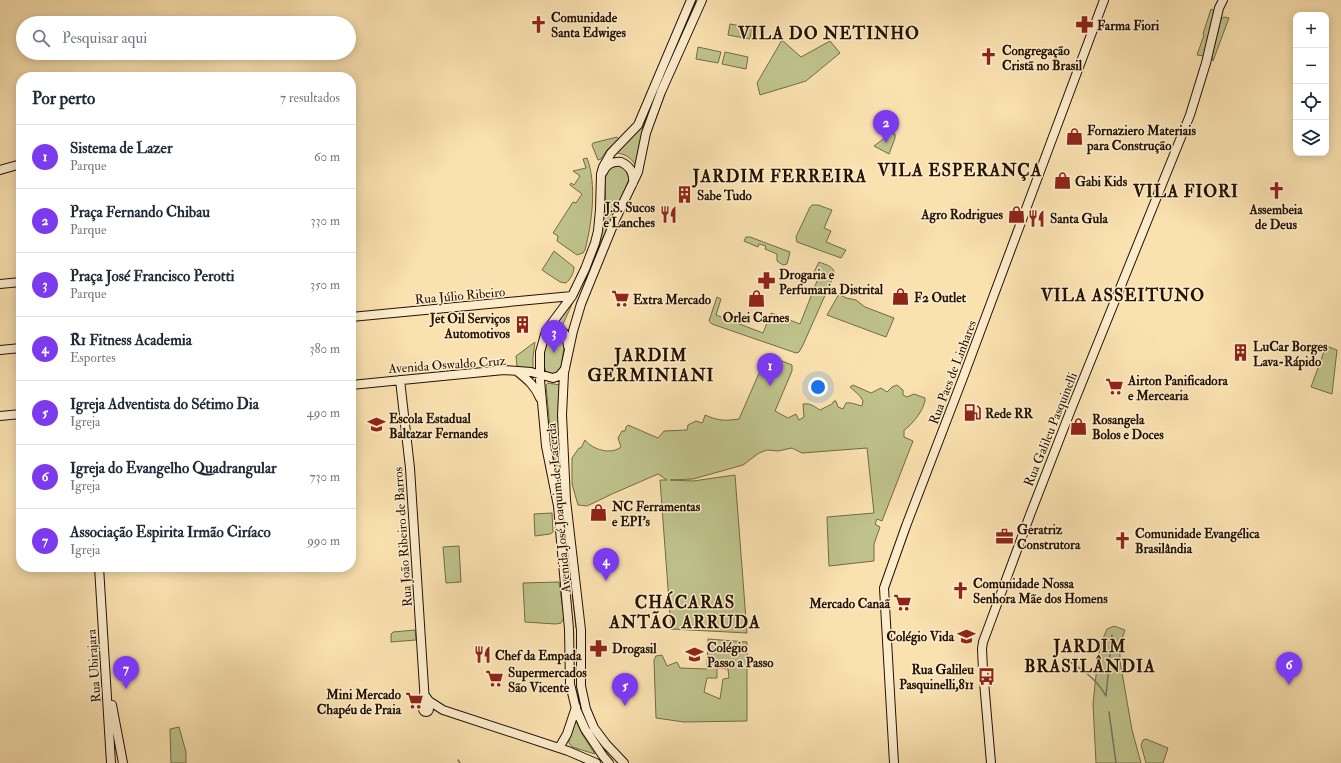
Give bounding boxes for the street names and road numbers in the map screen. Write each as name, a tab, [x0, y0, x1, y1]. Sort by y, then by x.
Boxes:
street label: Rua Júlio Ribeiro	[414, 284, 506, 308]
street label: Rua Paes de Linhares	[926, 318, 980, 427]
street label: Avenida Oswaldo Cruz	[387, 353, 507, 377]
street label: Rua Galileu Pasquinelli	[1021, 370, 1081, 489]
street label: Avenida José Joaquim de Lacerda	[544, 422, 574, 594]
street label: Rua João Ribeiro de Barros	[390, 466, 416, 607]
street label: Rua Ubirajara	[83, 628, 105, 703]

